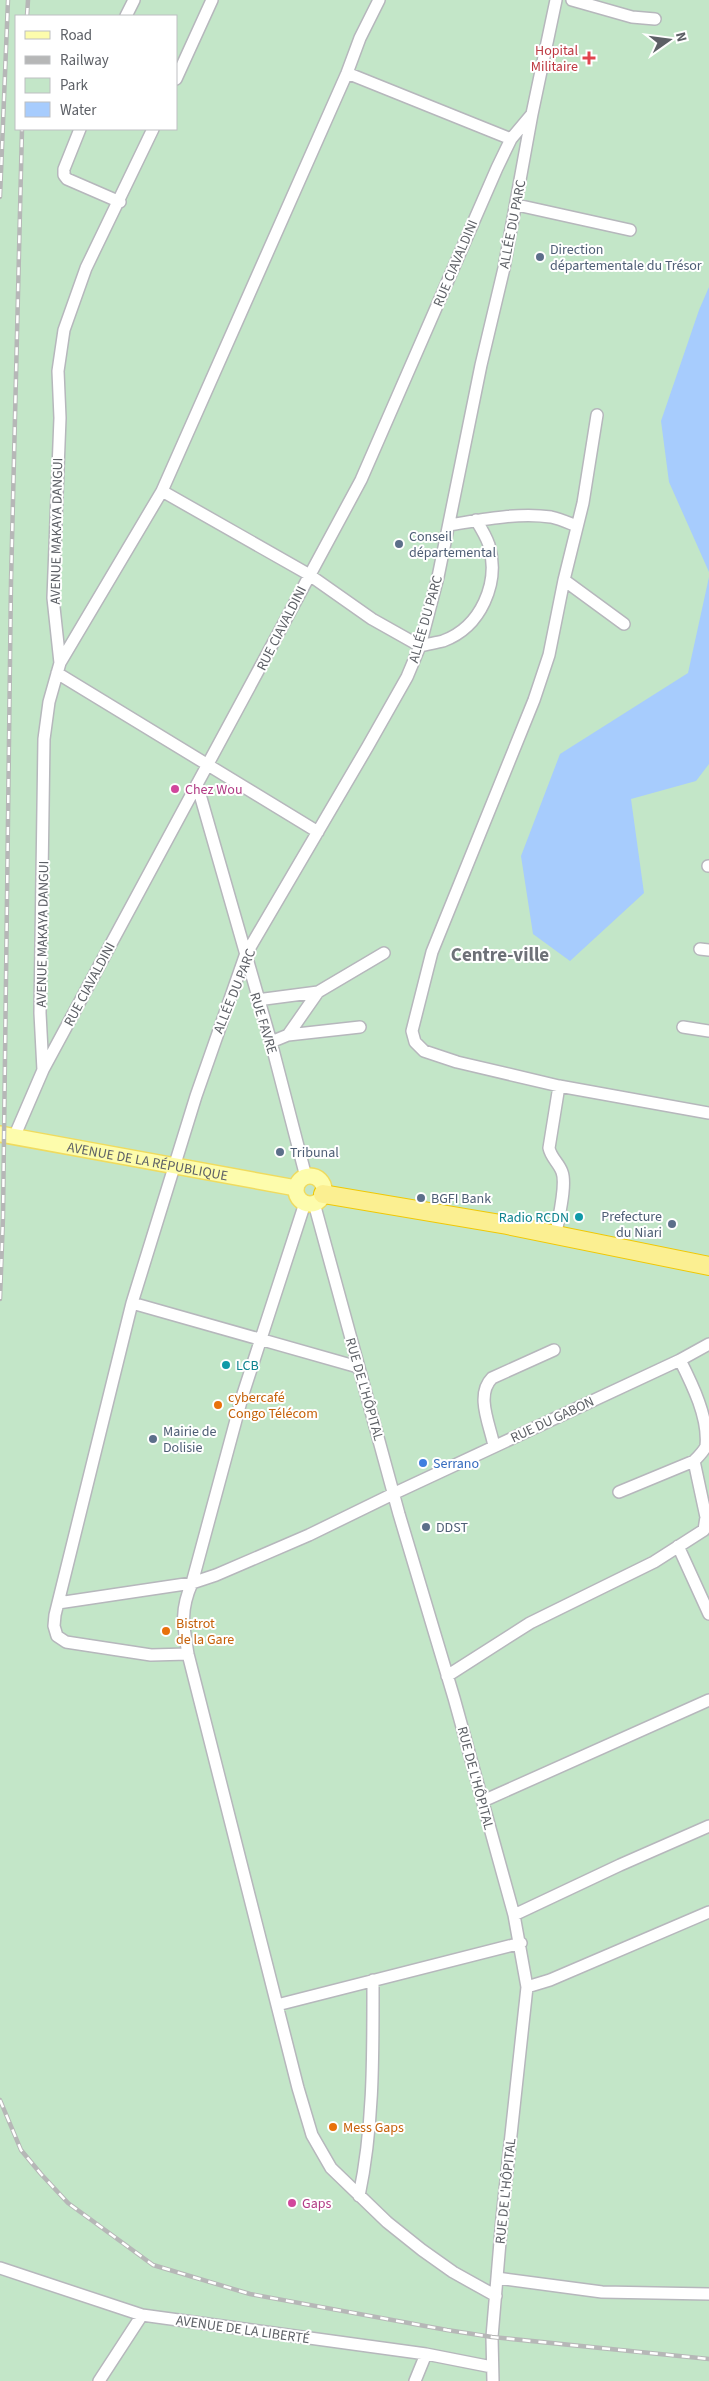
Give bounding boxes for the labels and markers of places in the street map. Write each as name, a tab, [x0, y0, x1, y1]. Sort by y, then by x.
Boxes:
place label: Hopital Militaire	[531, 41, 578, 77]
marker: Hopital Militaire	[582, 51, 596, 65]
place label: Direction départementale du Trésor	[550, 240, 702, 276]
marker: Direction départementale du Trésor	[534, 251, 546, 263]
place label: Conseil départemental	[409, 527, 496, 563]
marker: Conseil départemental	[393, 538, 405, 550]
place label: Chez Wou	[185, 780, 243, 800]
marker: Chez Wou	[169, 783, 181, 795]
place label: Tribunal	[290, 1143, 339, 1163]
marker: Tribunal	[274, 1146, 286, 1158]
place label: BGFI Bank	[431, 1189, 491, 1209]
marker: BGFI Bank	[415, 1192, 427, 1204]
place label: Prefecture du Niari	[601, 1207, 662, 1243]
place label: Radio RCDN	[499, 1208, 569, 1228]
marker: Radio RCDN	[573, 1211, 585, 1223]
marker: Prefecture du Niari	[666, 1218, 678, 1230]
place label: LCB	[236, 1356, 259, 1376]
marker: LCB	[220, 1359, 232, 1371]
place label: cybercafé Congo Télécom	[228, 1388, 318, 1424]
marker: cybercafé Congo Télécom	[212, 1399, 224, 1411]
place label: Mairie de Dolisie	[163, 1422, 216, 1458]
marker: Mairie de Dolisie	[147, 1433, 159, 1445]
place label: Serrano	[433, 1454, 479, 1474]
marker: Serrano	[417, 1457, 429, 1469]
place label: DDST	[436, 1518, 468, 1538]
marker: DDST	[420, 1521, 432, 1533]
place label: Bistrot de la Gare	[176, 1614, 234, 1650]
marker: Bistrot de la Gare	[160, 1625, 172, 1637]
place label: Mess Gaps	[343, 2118, 404, 2138]
marker: Mess Gaps	[327, 2121, 339, 2133]
place label: Gaps	[302, 2194, 331, 2214]
marker: Gaps	[286, 2197, 298, 2209]

